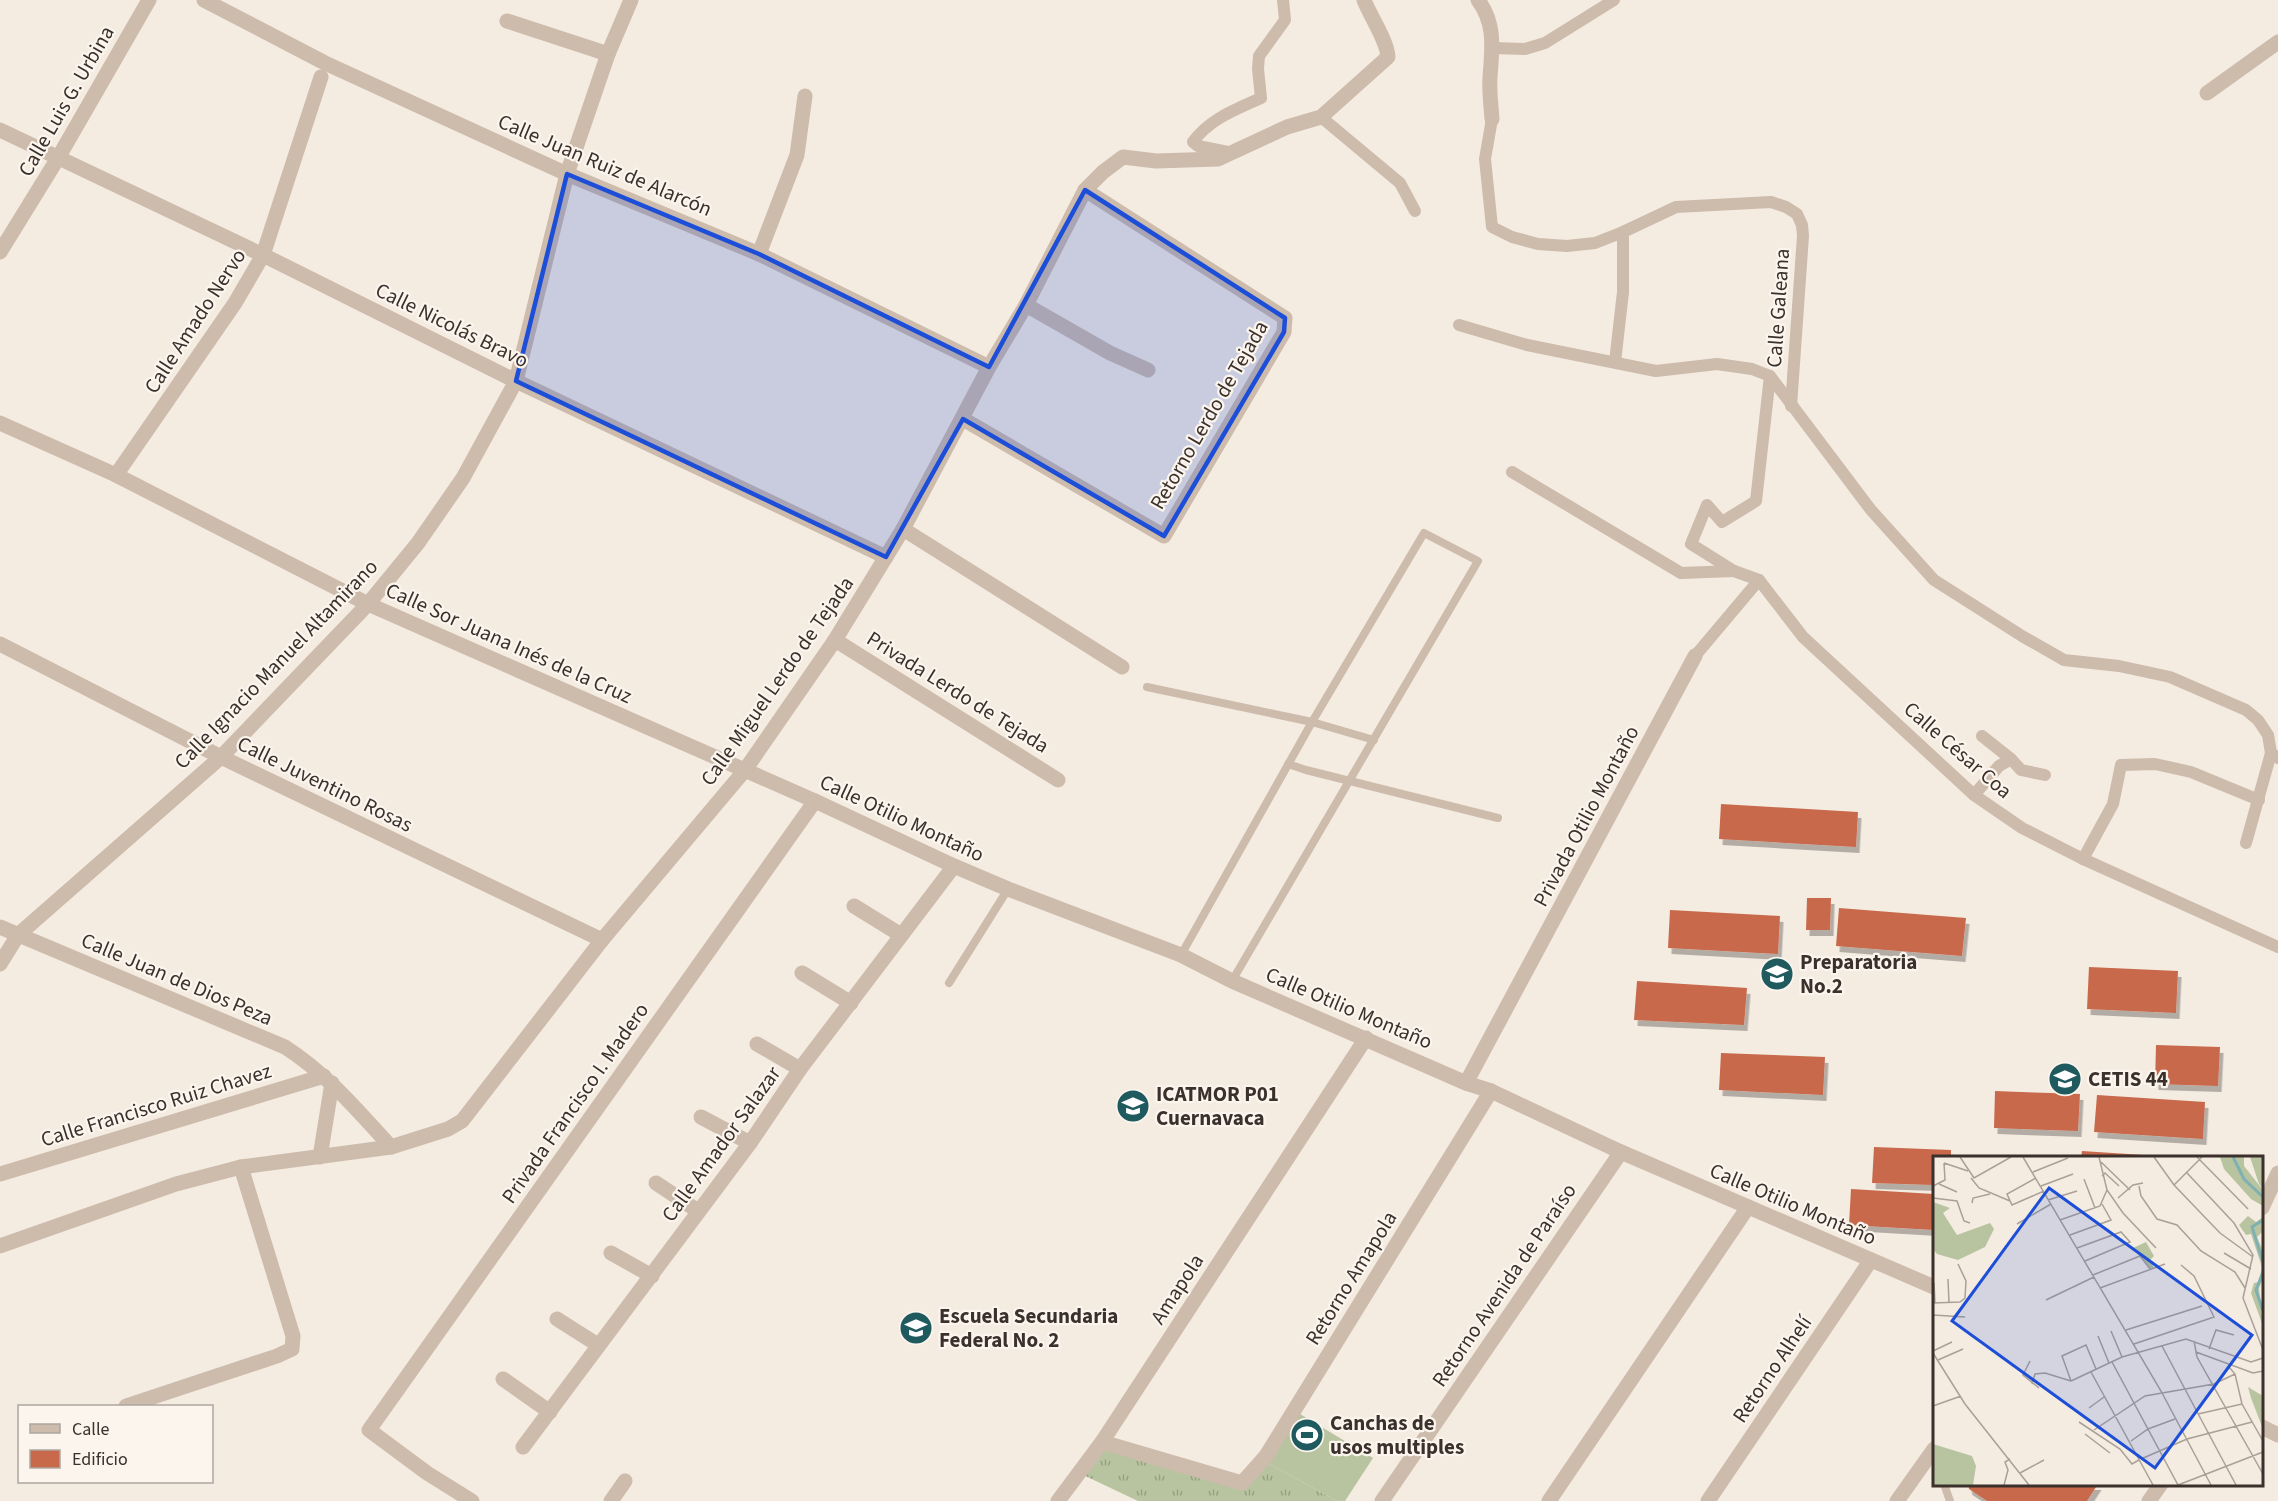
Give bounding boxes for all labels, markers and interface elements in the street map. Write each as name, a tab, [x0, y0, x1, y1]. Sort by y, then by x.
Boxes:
street label: Calle Luis G. Urbina	[11, 20, 121, 182]
street label: Calle Juan Ruiz de Alarcón	[493, 106, 717, 224]
street label: Calle Amado Nervo	[137, 243, 253, 399]
street label: Calle Galeana	[1759, 247, 1797, 369]
street label: Calle Nicolás Bravo	[370, 275, 534, 375]
street label: Retorno Lerdo de Tejada	[1143, 315, 1275, 515]
street label: Calle Ignacio Manuel Altamirano	[167, 552, 385, 776]
street label: Calle Miguel Lerdo de Tejada	[693, 570, 861, 792]
street label: Calle Sor Juana Inés de la Cruz	[381, 575, 637, 711]
street label: Privada Lerdo de Tejada	[861, 624, 1055, 760]
street label: Calle César Coa	[1897, 694, 2019, 806]
street label: Privada Otilio Montaño	[1526, 720, 1646, 912]
street label: Calle Juventino Rosas	[232, 729, 418, 840]
street label: Calle Otilio Montaño	[815, 767, 989, 869]
street label: Calle Juan de Dios Peza	[77, 925, 277, 1033]
place label: Preparatoria No.2	[1800, 947, 1917, 1001]
school or university icon: Preparatoria No.2	[1759, 956, 1795, 992]
street label: Calle Otilio Montaño	[1261, 959, 1437, 1057]
street label: Privada Francisco I. Madero	[494, 996, 656, 1210]
street label: Calle Francisco Ruiz Chavez	[37, 1056, 275, 1154]
street label: Calle Amador Salazar	[654, 1059, 788, 1228]
school or university icon: CETIS 44	[2047, 1061, 2083, 1097]
place label: CETIS 44	[2088, 1064, 2168, 1094]
place label: ICATMOR P01 Cuernavaca	[1156, 1079, 1279, 1133]
school or university icon: ICATMOR P01 Cuernavaca	[1115, 1088, 1151, 1124]
street label: Calle Otilio Montaño	[1705, 1155, 1881, 1253]
inset map	[1933, 1156, 2263, 1486]
street label: Retorno Avenida de Paraíso	[1425, 1177, 1583, 1393]
street label: Retorno Amapola	[1298, 1205, 1404, 1351]
street label: Amapola	[1143, 1248, 1211, 1330]
place label: Escuela Secundaria Federal No. 2	[939, 1301, 1118, 1355]
street label: Retorno Alhelí	[1725, 1309, 1819, 1429]
school or university icon: Escuela Secundaria Federal No. 2	[898, 1310, 934, 1346]
legend	[18, 1405, 213, 1483]
place label: Canchas de usos multiples	[1330, 1408, 1464, 1462]
text: Calle	[72, 1417, 110, 1442]
sports icon: Canchas de usos multiples	[1289, 1417, 1325, 1453]
text: Edificio	[72, 1447, 128, 1472]

